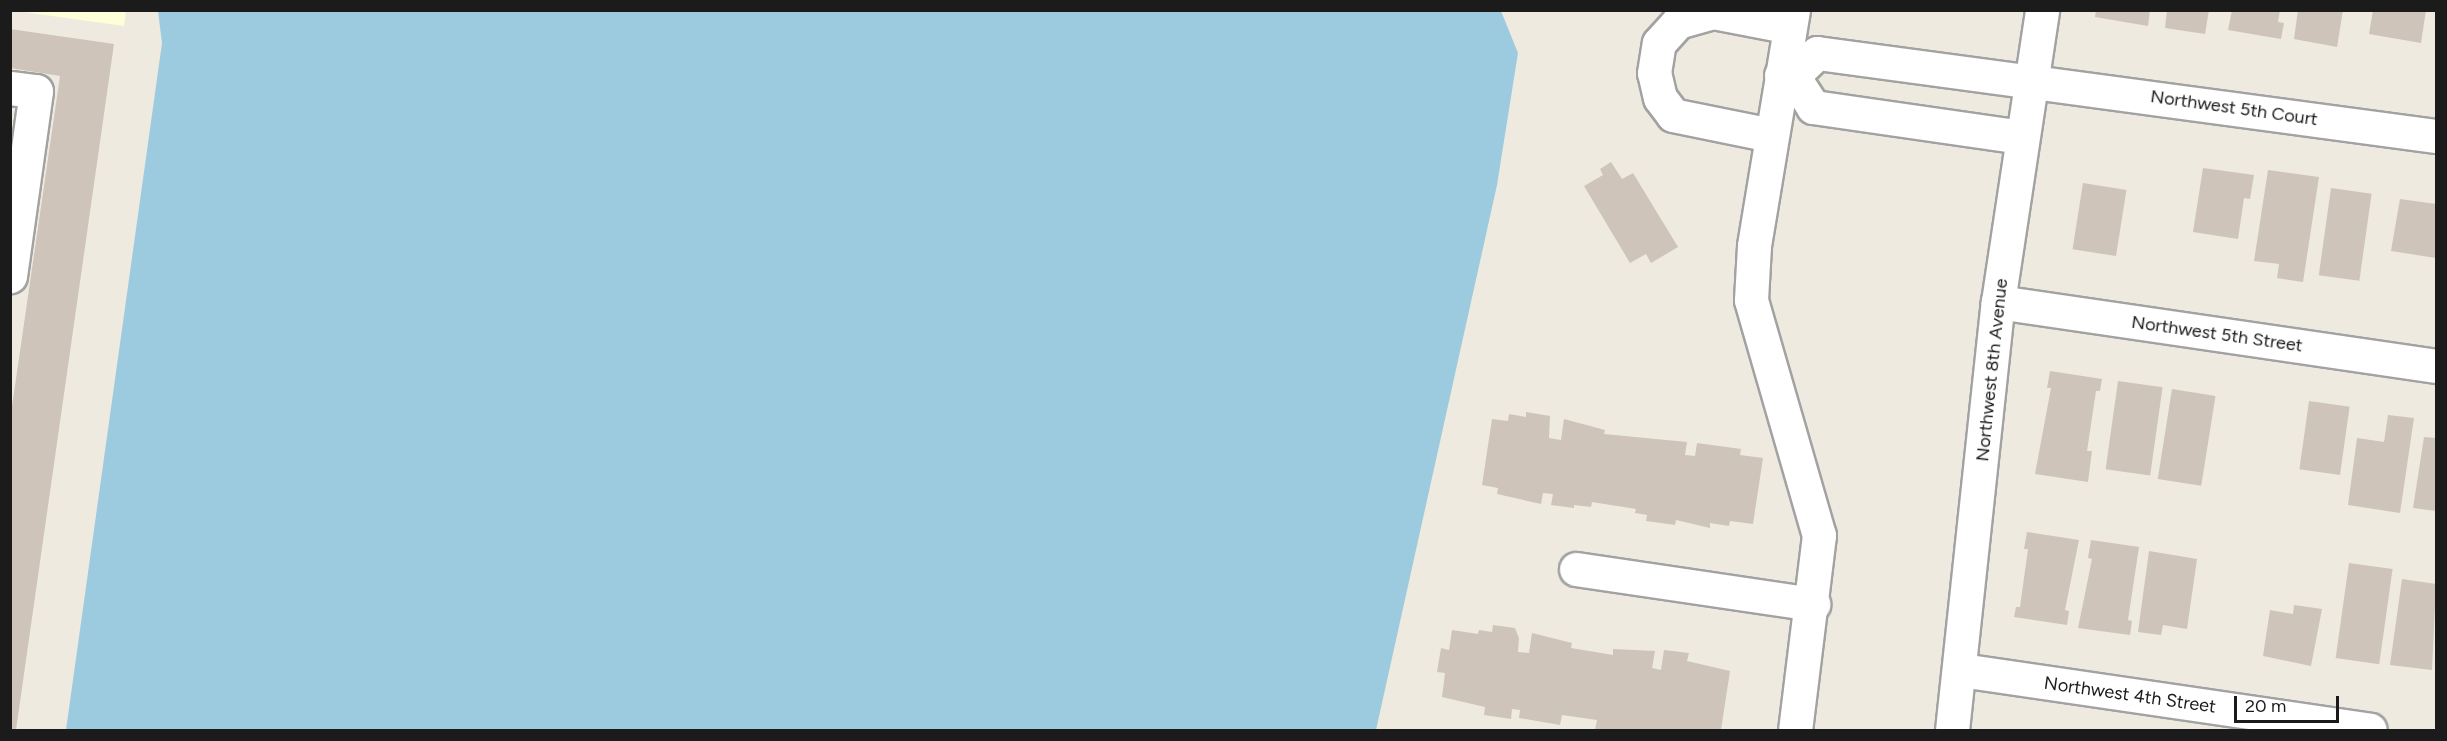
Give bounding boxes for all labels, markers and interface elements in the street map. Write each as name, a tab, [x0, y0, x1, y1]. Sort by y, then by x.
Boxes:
street label: Northwest 5th Court	[2149, 86, 2319, 130]
street label: Northwest 8th Avenue	[1972, 277, 2012, 463]
street label: Northwest 5th Street	[2130, 311, 2304, 357]
street label: Northwest 4th Street	[2043, 672, 2217, 718]
scale bar	[2237, 684, 2342, 722]
text: 20 m	[2245, 695, 2286, 717]

